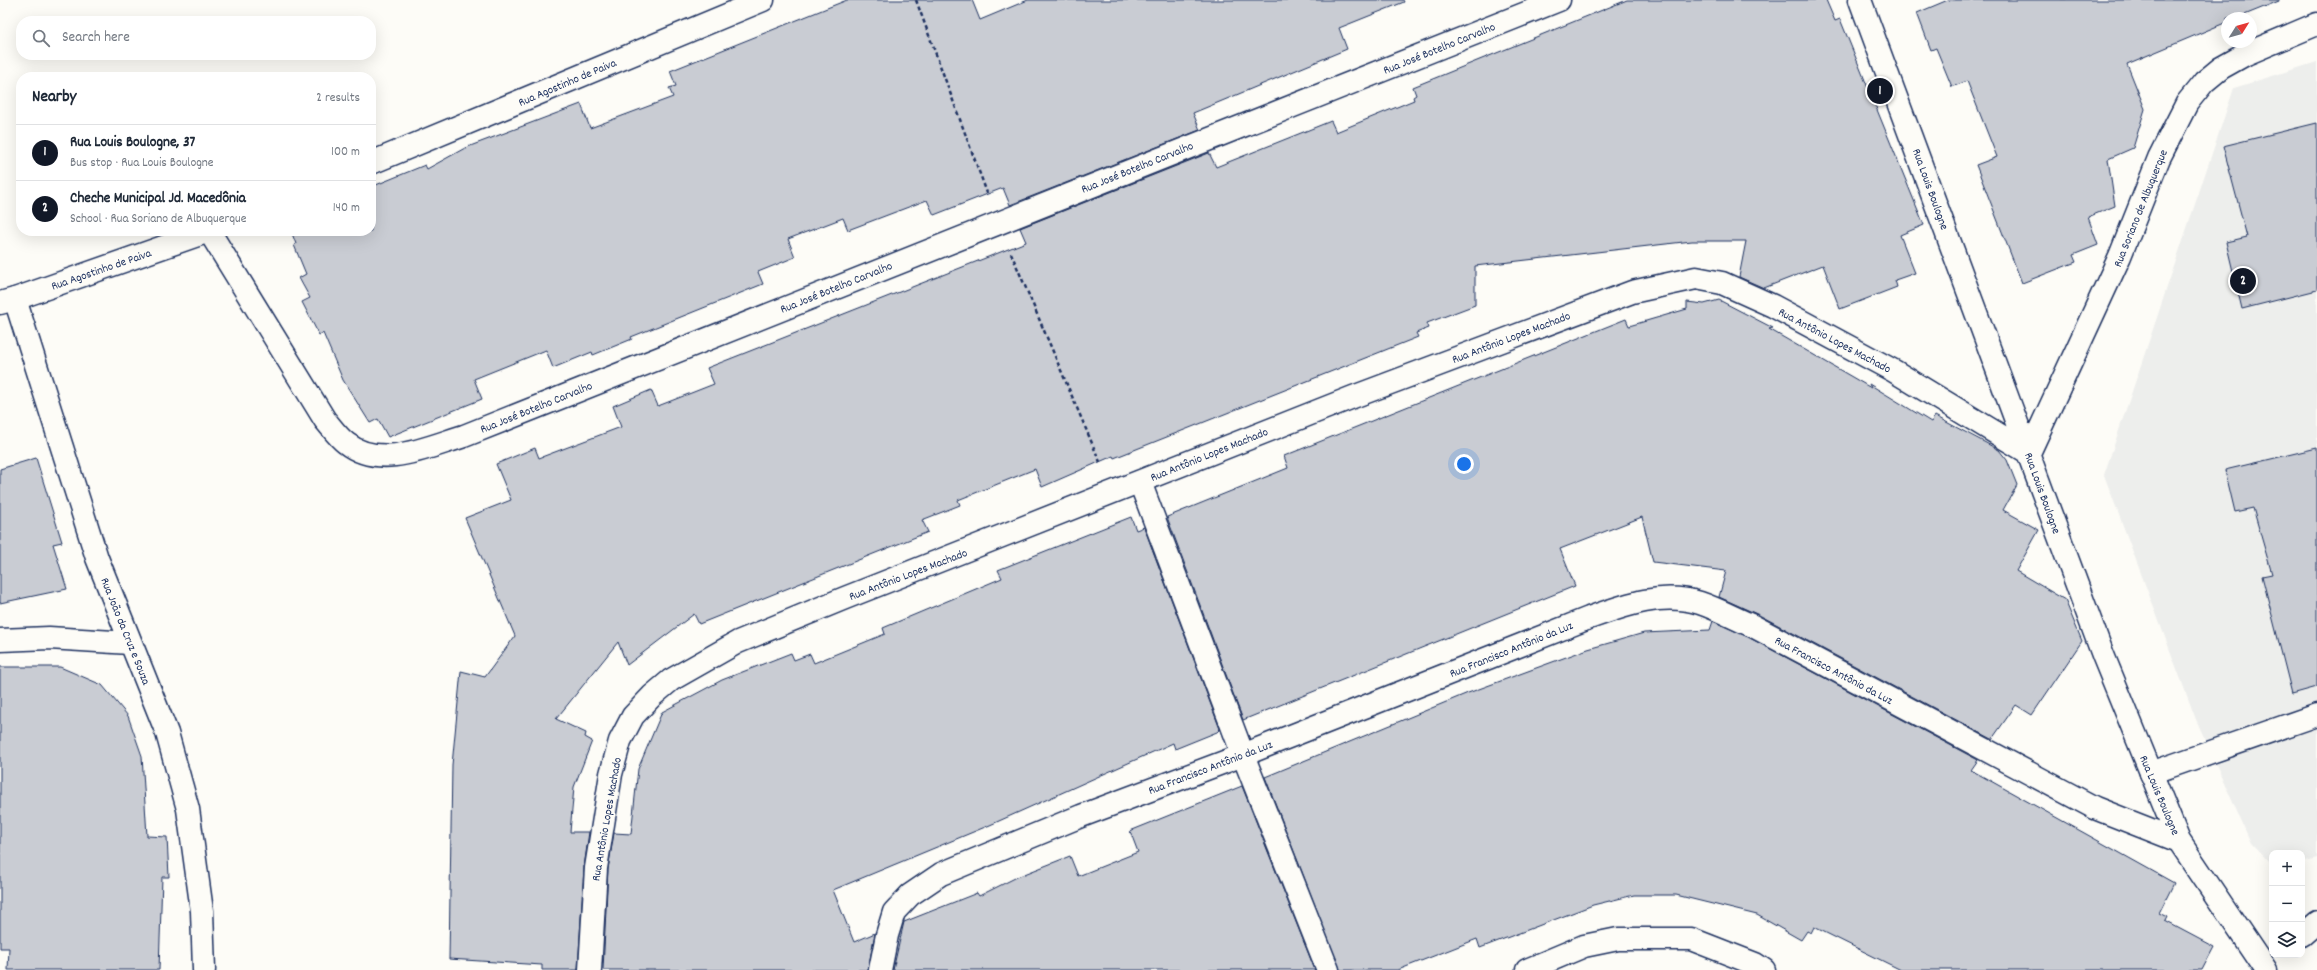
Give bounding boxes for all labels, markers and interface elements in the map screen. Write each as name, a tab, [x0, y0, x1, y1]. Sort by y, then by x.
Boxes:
north arrow	[2221, 12, 2257, 48]
search box	[16, 16, 376, 60]
street label: Rua José Botelho Carvalho	[1381, 19, 1498, 80]
icon: search	[30, 27, 52, 49]
text: Search here	[62, 27, 130, 49]
street label: Rua Agostinho de Paiva	[516, 55, 620, 112]
pin: 1	[1867, 76, 1893, 106]
text: Nearby	[32, 86, 76, 110]
text: 2 results	[316, 89, 360, 108]
text: Rua Louis Boulogne, 37	[70, 132, 195, 154]
street label: Rua José Botelho Carvalho	[1079, 138, 1196, 199]
text: 1	[44, 143, 46, 162]
text: 100 m	[331, 143, 360, 162]
street label: Rua Louis Boulogne	[1907, 147, 1952, 232]
street label: Rua Soriano de Albuquerque	[2110, 147, 2173, 270]
text: Bus stop · Rua Louis Boulogne	[70, 154, 214, 173]
text: Cheche Municipal Jd. Macedônia	[70, 188, 246, 210]
text: 2	[42, 199, 48, 218]
text: 140 m	[333, 199, 360, 218]
text: School · Rua Soriano de Albuquerque	[70, 210, 246, 229]
street label: Rua Agostinho de Paiva	[49, 245, 154, 296]
street label: Rua José Botelho Carvalho	[778, 258, 895, 319]
pin: 2	[2230, 266, 2256, 296]
street label: Rua Antônio Lopes Machado	[1775, 304, 1894, 378]
street label: Rua Antônio Lopes Machado	[1450, 308, 1573, 369]
street label: Rua José Botelho Carvalho	[478, 378, 595, 439]
street label: Rua Antônio Lopes Machado	[1148, 424, 1271, 487]
street label: Rua Louis Boulogne	[2019, 451, 2064, 536]
your location	[1454, 454, 1474, 474]
street label: Rua Antônio Lopes Machado	[847, 545, 970, 606]
street label: Rua João da Cruz e Souza	[95, 575, 154, 688]
street label: Rua Francisco Antônio da Luz	[1447, 618, 1576, 683]
street label: Rua Francisco Antônio da Luz	[1771, 633, 1896, 710]
street label: Rua Francisco Antônio da Luz	[1146, 737, 1275, 800]
street label: Rua Louis Boulogne	[2134, 753, 2183, 838]
street label: Rua Antônio Lopes Machado	[588, 756, 627, 883]
map controls	[2269, 850, 2305, 958]
button: +	[2269, 850, 2305, 886]
button: −	[2269, 886, 2305, 922]
button: layers	[2269, 922, 2305, 958]

